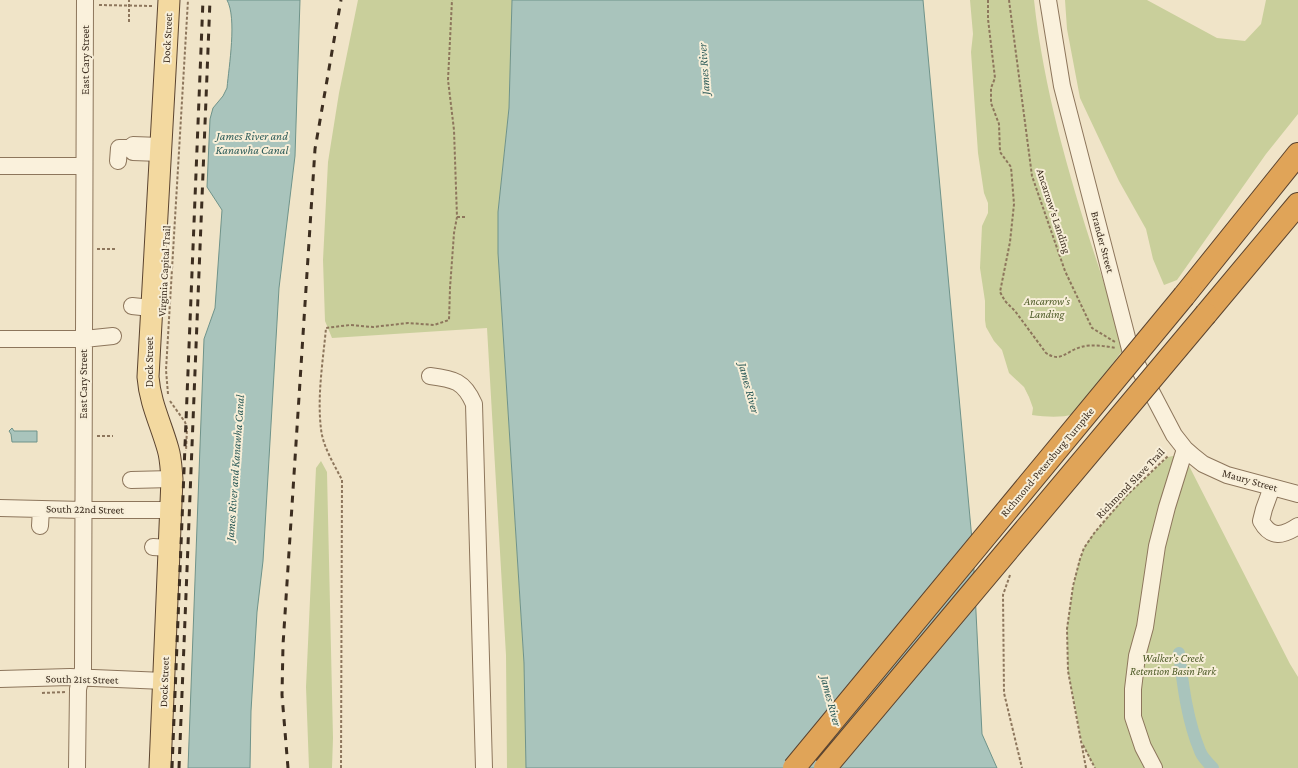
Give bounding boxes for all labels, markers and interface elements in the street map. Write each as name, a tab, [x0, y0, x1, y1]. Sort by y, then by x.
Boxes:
street label: Dock Street	[160, 12, 174, 63]
street label: East Cary Street	[79, 25, 92, 95]
water label: James River	[695, 42, 713, 97]
water label: James River and Kanawha Canal	[214, 129, 289, 157]
street label: Ancarrow’s Landing	[1034, 167, 1074, 256]
street label: Brander Street	[1089, 210, 1117, 274]
street label: Virginia Capital Trail	[156, 225, 173, 317]
park label: Ancarrow's Landing	[1023, 295, 1071, 321]
street label: Dock Street	[143, 336, 155, 387]
street label: East Cary Street	[77, 349, 90, 419]
water label: James River	[735, 359, 763, 416]
water label: James River and Kanawha Canal	[223, 393, 247, 544]
street label: Richmond-Petersburg Turnpike	[998, 405, 1097, 520]
street label: Richmond Slave Trail	[1093, 445, 1167, 521]
street label: Maury Street	[1221, 466, 1279, 495]
street label: South 22nd Street	[46, 502, 124, 516]
park label: Walker's Creek Retention Basin Park	[1130, 652, 1217, 677]
street label: Dock Street	[157, 656, 171, 707]
street label: South 21st Street	[46, 672, 119, 686]
water label: James River	[817, 672, 845, 729]

